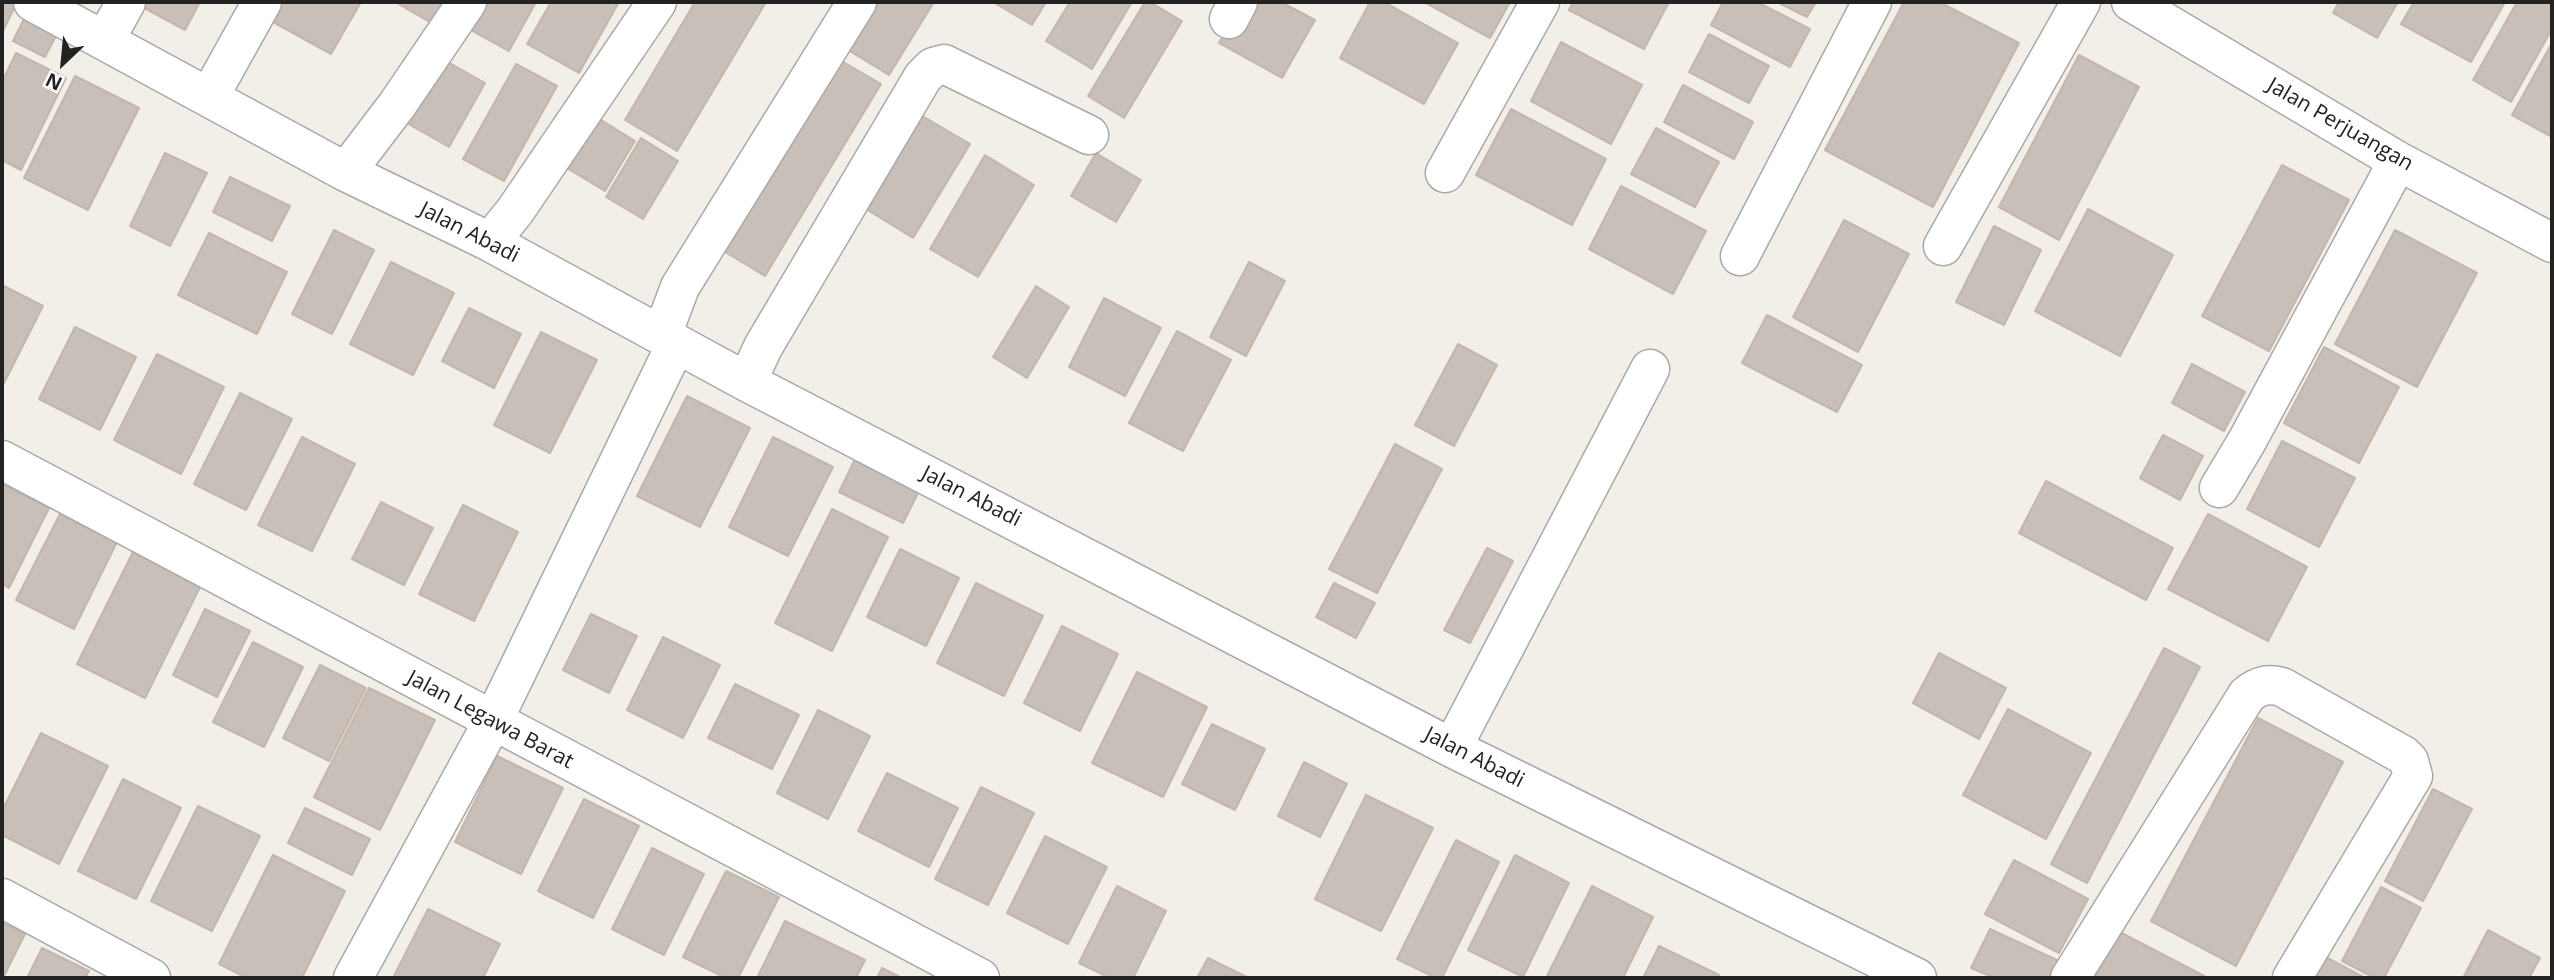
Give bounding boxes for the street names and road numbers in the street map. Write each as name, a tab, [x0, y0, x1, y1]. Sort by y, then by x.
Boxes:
street label: Jalan Perjuangan	[2263, 73, 2417, 177]
street label: Jalan Abadi	[415, 197, 523, 269]
street label: Jalan Abadi	[917, 461, 1025, 533]
street label: Jalan Legawa Barat	[402, 665, 578, 775]
street label: Jalan Abadi	[1420, 722, 1528, 794]

